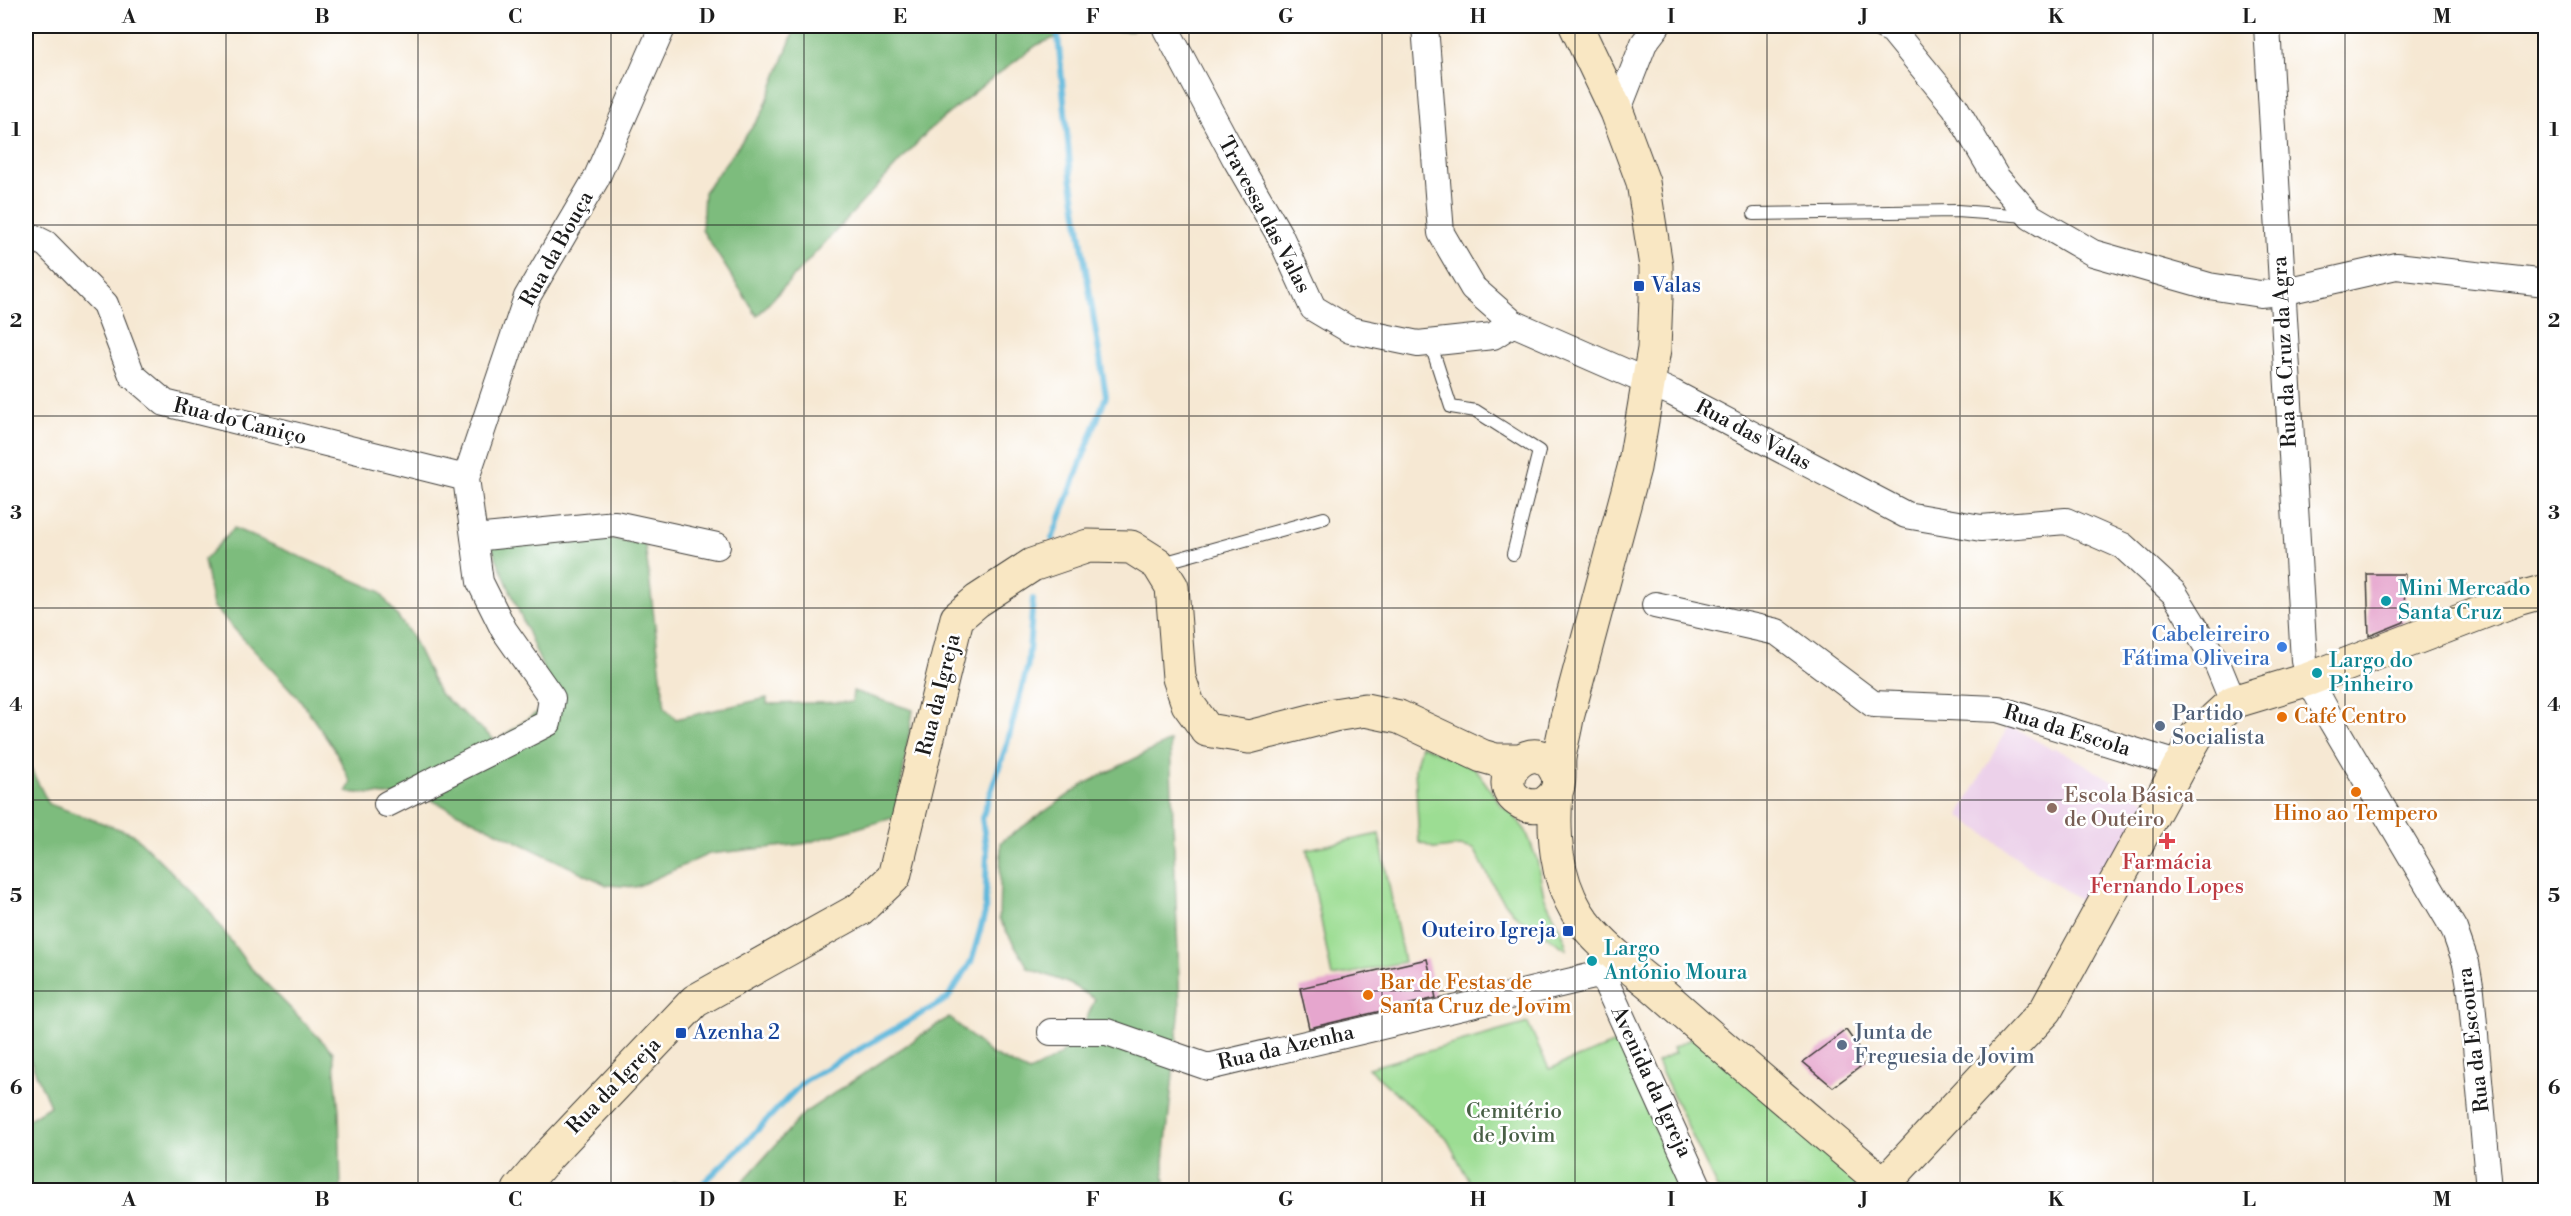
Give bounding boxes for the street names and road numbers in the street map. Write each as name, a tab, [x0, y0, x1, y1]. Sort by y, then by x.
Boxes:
street label: Travessa das Valas	[1212, 132, 1316, 298]
street label: Rua da Bouça	[515, 186, 600, 311]
street label: Rua da Cruz da Agra	[2267, 255, 2303, 448]
street label: Rua do Caniço	[171, 393, 309, 451]
street label: Rua das Valas	[1691, 394, 1815, 476]
street label: Rua da Igreja	[911, 631, 967, 759]
street label: Rua da Escola	[2000, 699, 2134, 763]
street label: Rua da Escoura	[2452, 966, 2496, 1114]
street label: Avenida da Igreja	[1604, 1001, 1698, 1162]
street label: Rua da Azenha	[1215, 1020, 1357, 1076]
street label: Rua da Igreja	[561, 1032, 667, 1140]

